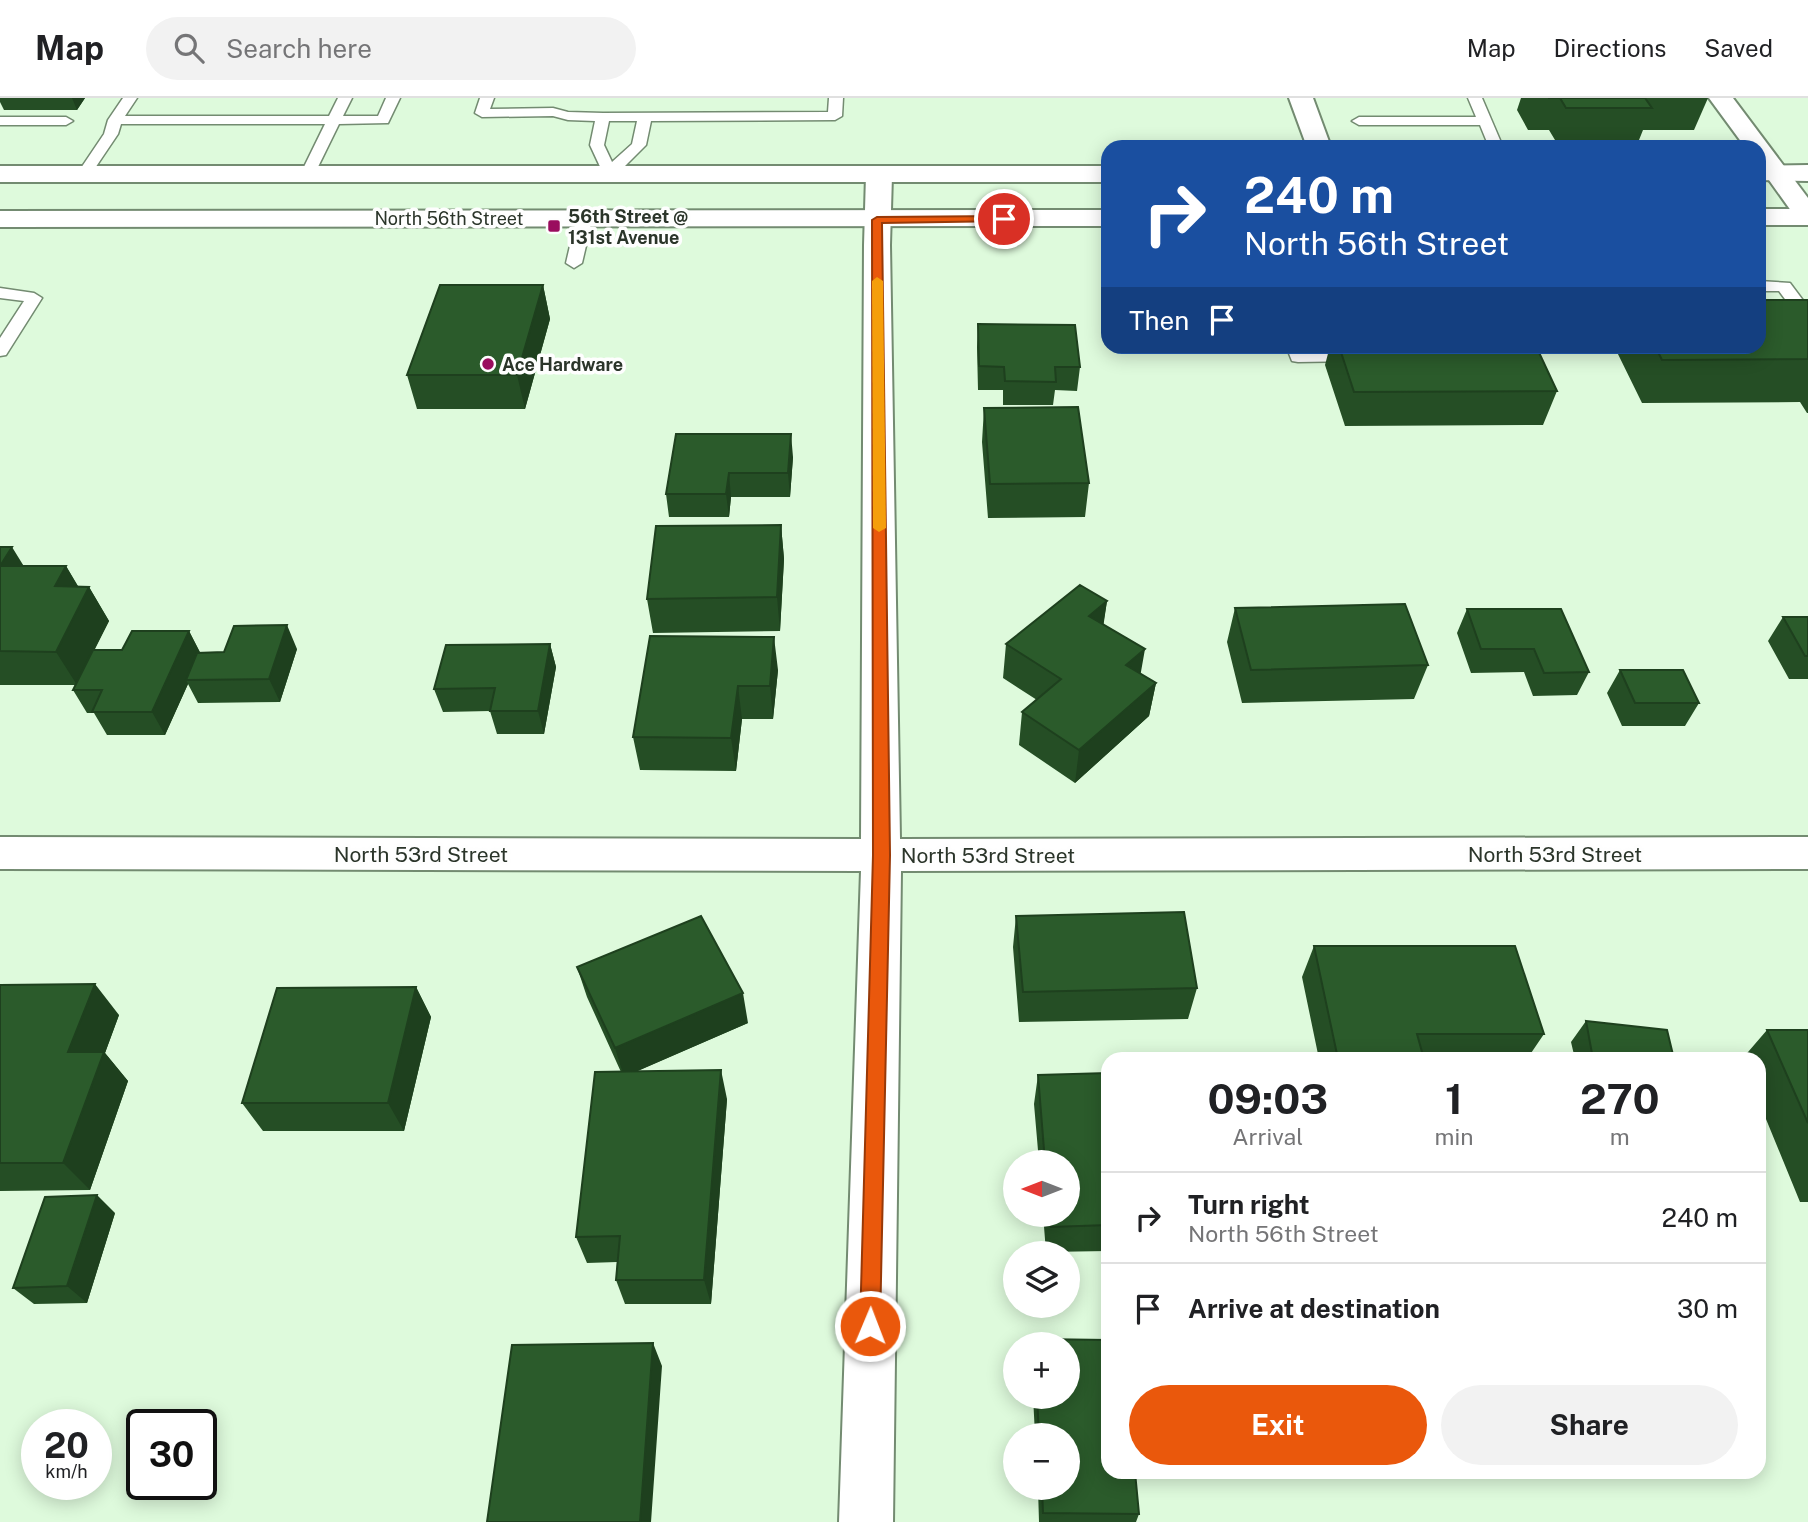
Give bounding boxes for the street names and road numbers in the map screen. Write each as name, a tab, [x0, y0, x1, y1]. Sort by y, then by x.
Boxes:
street label: North 56th Street	[374, 208, 524, 229]
street label: North 53rd Street	[334, 842, 508, 867]
street label: North 53rd Street	[1468, 842, 1642, 867]
street label: North 53rd Street	[901, 843, 1075, 868]

